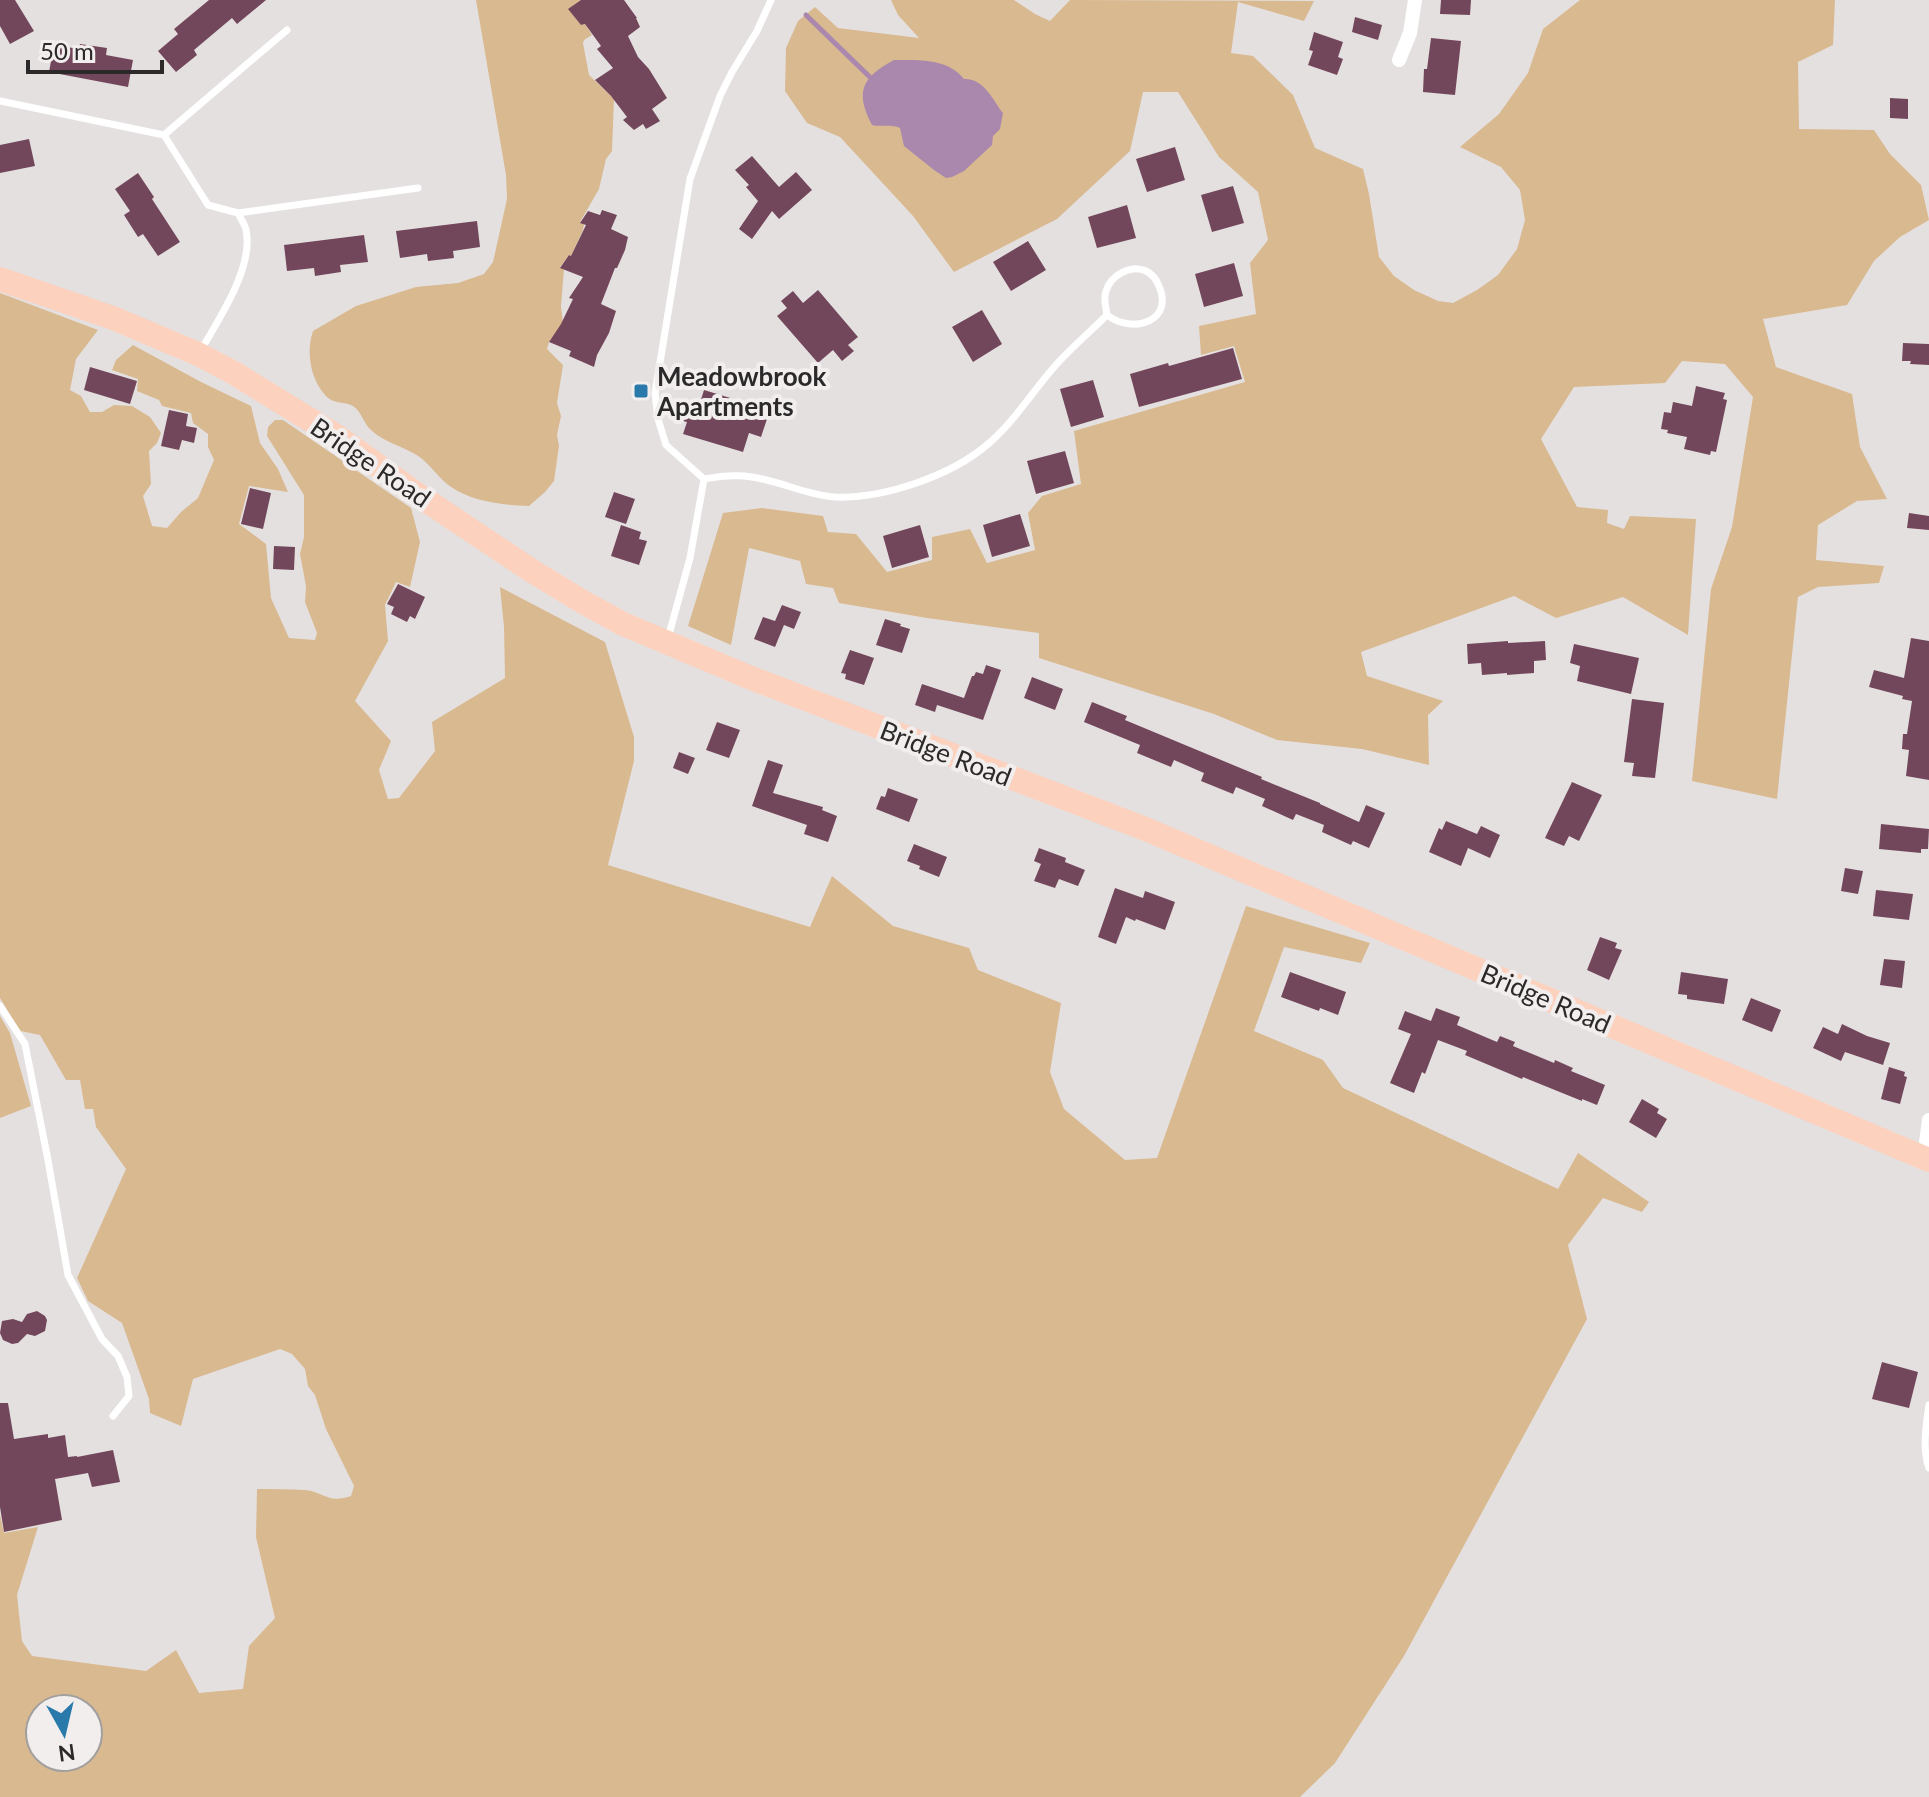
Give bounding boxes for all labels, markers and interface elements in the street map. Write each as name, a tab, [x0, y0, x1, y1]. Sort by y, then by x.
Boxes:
scale bar	[28, 24, 162, 74]
text: 50 m	[40, 36, 94, 65]
place label: Meadowbrook Apartments	[656, 360, 827, 422]
marker: Meadowbrook Apartments	[632, 382, 650, 400]
street label: Bridge Road	[305, 410, 437, 514]
street label: Bridge Road	[876, 713, 1016, 793]
street label: Bridge Road	[1476, 956, 1616, 1040]
north arrow	[24, 1693, 104, 1773]
text: N	[57, 1739, 77, 1768]

